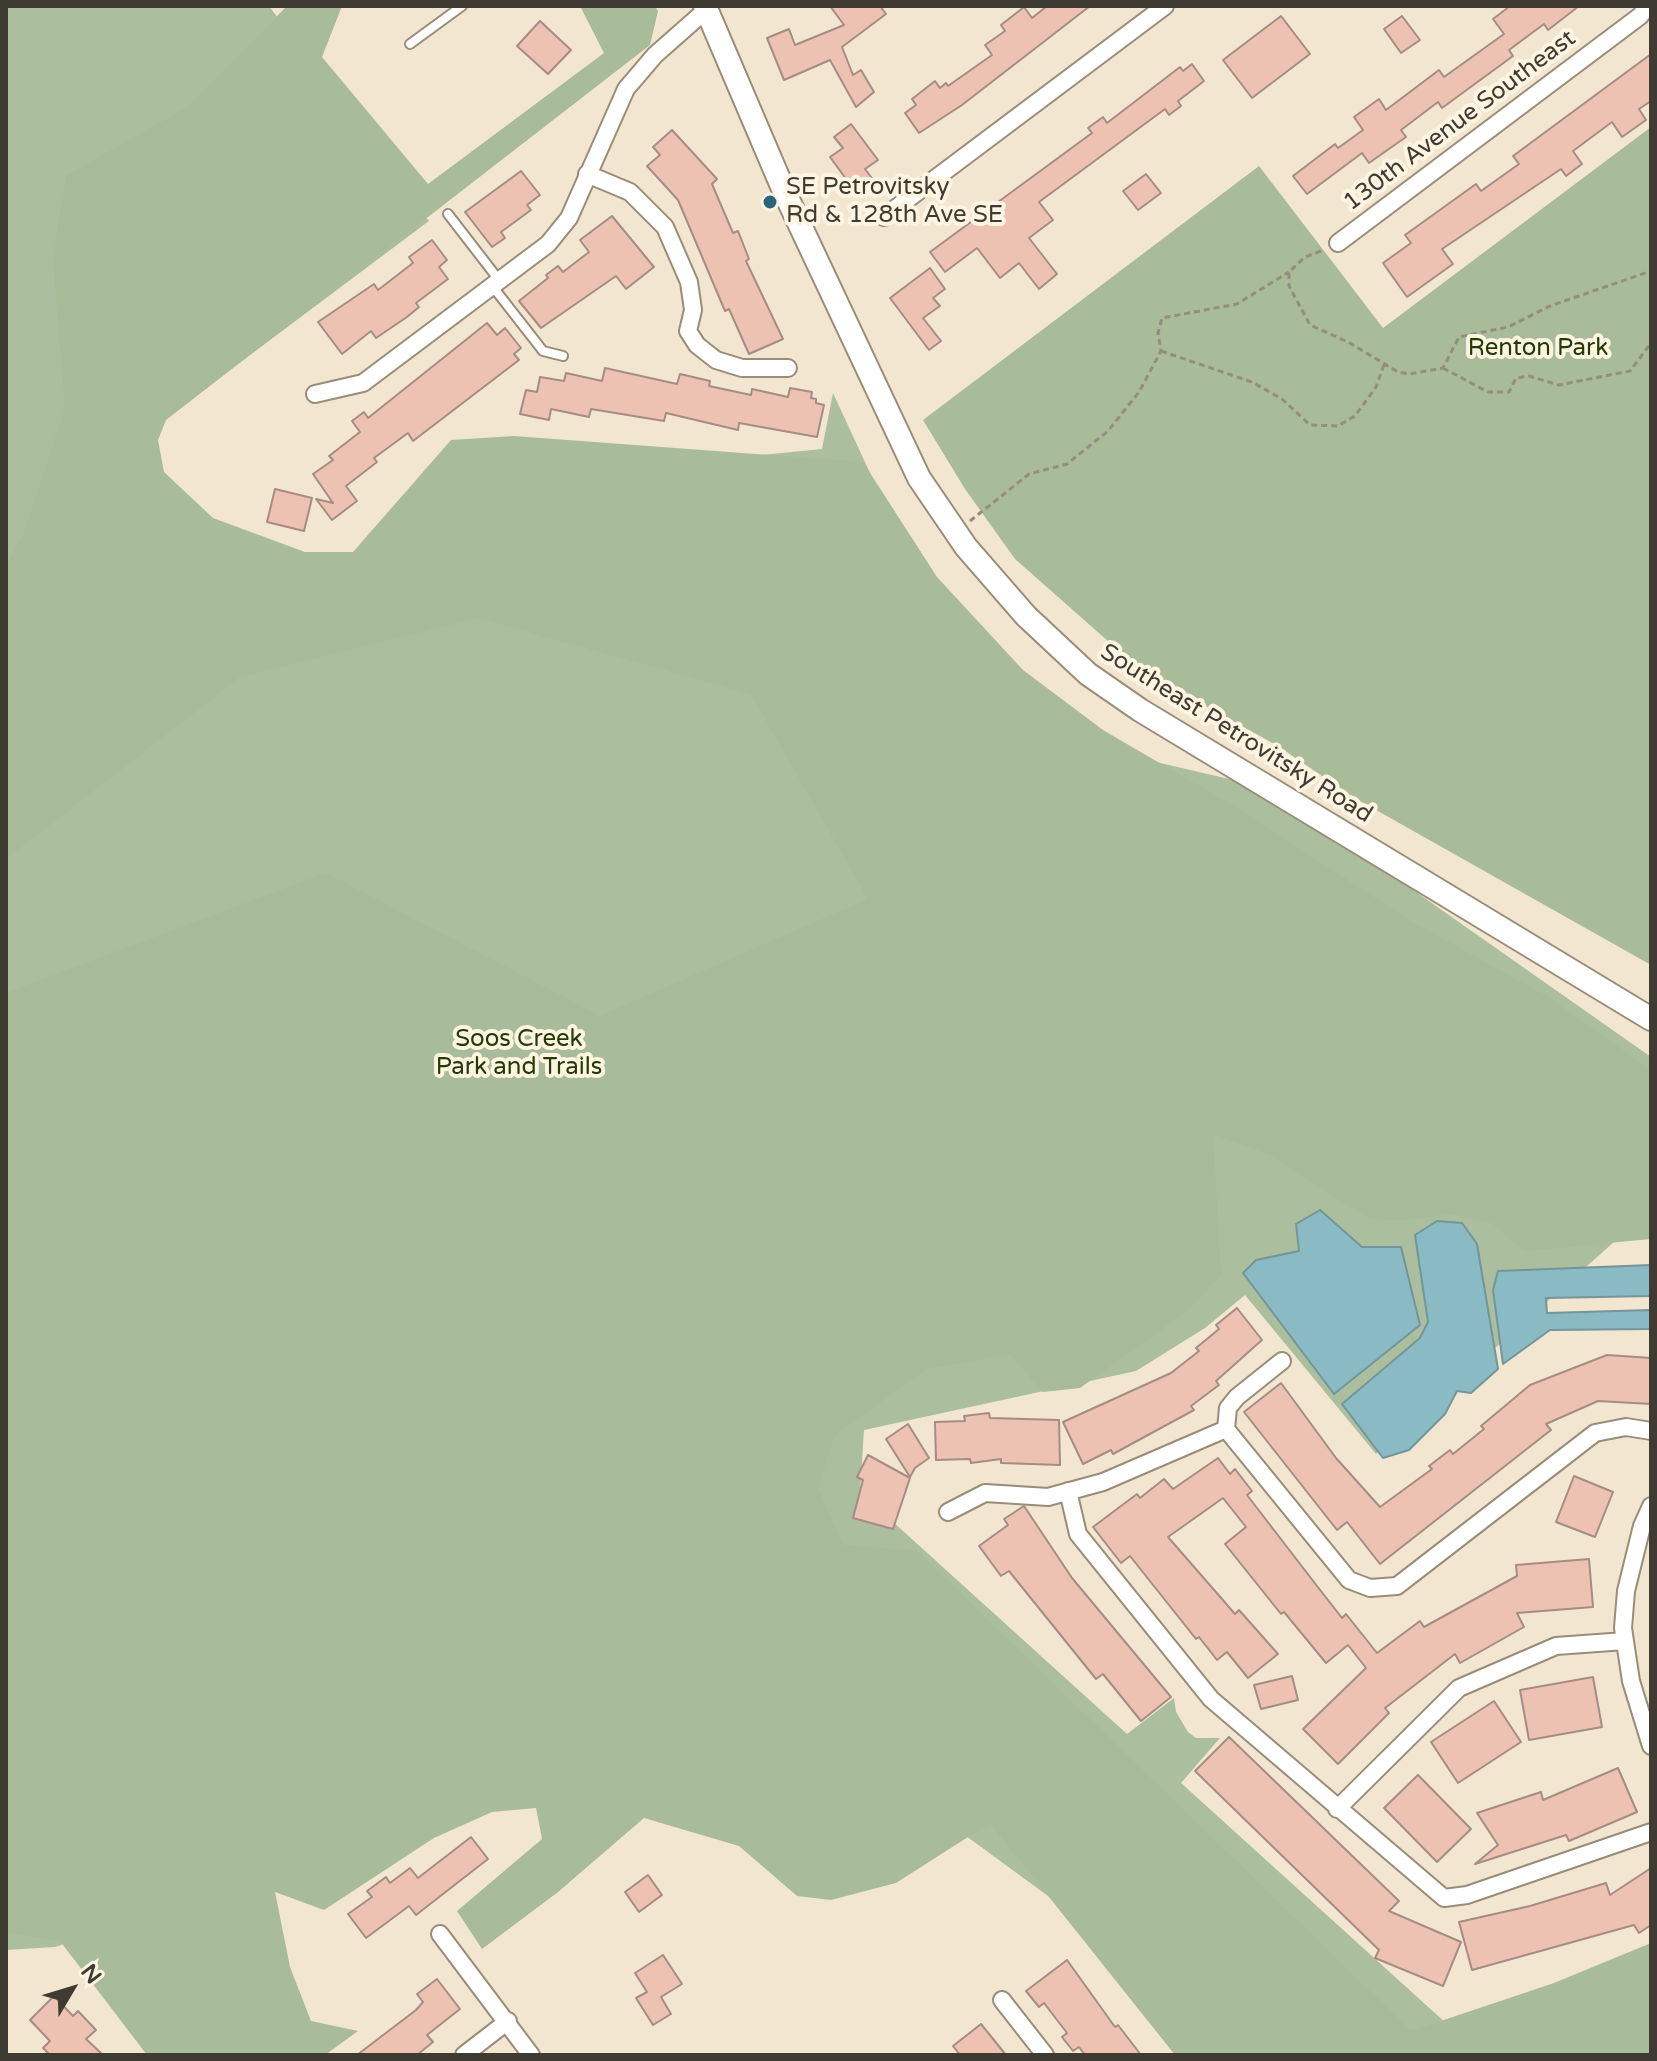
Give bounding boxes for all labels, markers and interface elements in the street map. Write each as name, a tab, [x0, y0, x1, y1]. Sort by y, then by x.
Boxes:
street label: 130th Avenue Southeast	[1338, 24, 1582, 218]
place label: SE Petrovitsky Rd & 128th Ave SE	[786, 174, 1003, 230]
marker: SE Petrovitsky Rd & 128th Ave SE	[761, 193, 779, 211]
park label: Renton Park	[1468, 335, 1608, 363]
street label: Southeast Petrovitsky Road	[1095, 638, 1377, 830]
park label: Soos Creek Park and Trails	[436, 1026, 602, 1082]
north arrow	[32, 1949, 112, 2029]
text: N	[75, 1959, 107, 1989]

